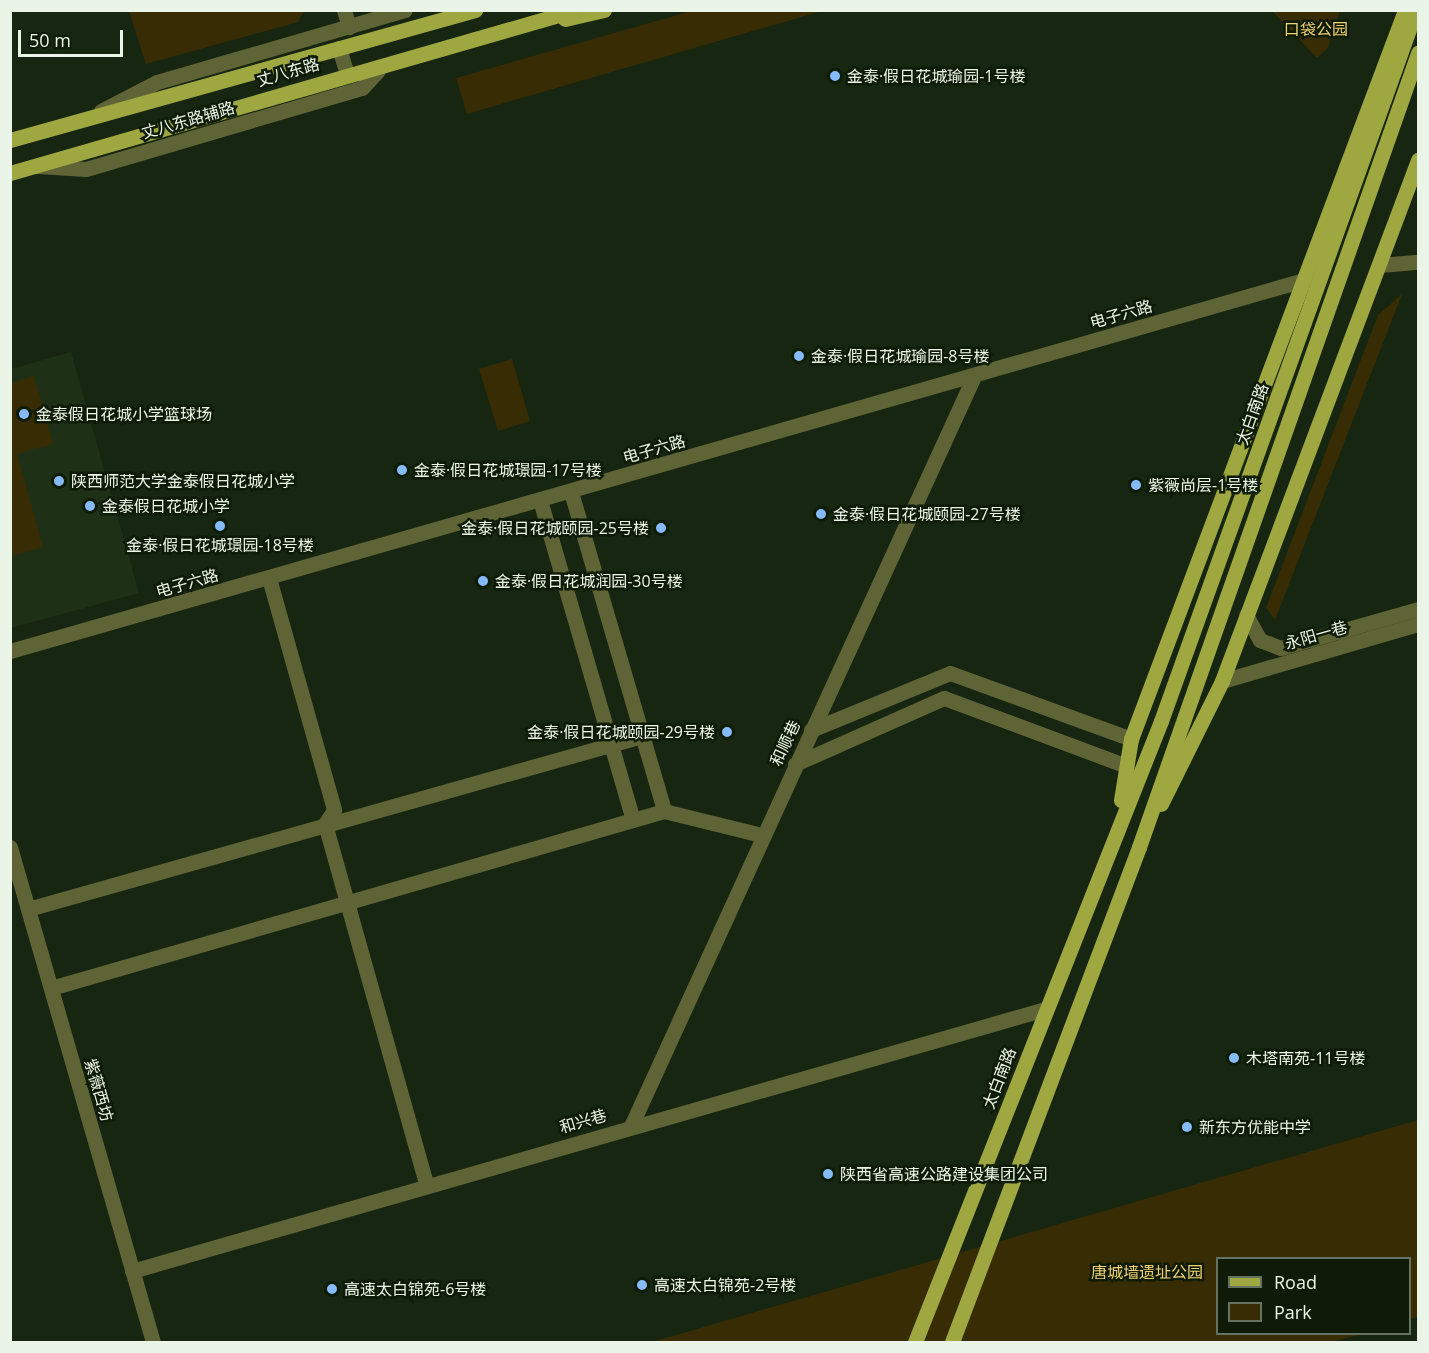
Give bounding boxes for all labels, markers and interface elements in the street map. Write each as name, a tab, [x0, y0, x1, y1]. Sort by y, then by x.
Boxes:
scale bar	[21, 18, 126, 56]
park label: 口袋公园	[1284, 19, 1348, 39]
text: 50 m	[29, 28, 71, 52]
street label: 丈八东路	[255, 54, 321, 90]
place label: 金泰·假日花城瑜园-1号楼	[847, 66, 1025, 86]
marker: 金泰·假日花城瑜园-1号楼	[828, 69, 842, 83]
street label: 丈八东路辅路	[139, 98, 237, 142]
street label: 电子六路	[1088, 296, 1154, 332]
place label: 金泰·假日花城瑜园-8号楼	[811, 346, 989, 366]
marker: 金泰·假日花城瑜园-8号楼	[792, 349, 806, 363]
street label: 太白南路	[1232, 381, 1272, 447]
place label: 金泰假日花城小学篮球场	[36, 404, 212, 424]
marker: 金泰假日花城小学篮球场	[17, 407, 31, 421]
street label: 电子六路	[621, 431, 687, 467]
place label: 金泰·假日花城璟园-17号楼	[414, 460, 602, 480]
marker: 金泰·假日花城璟园-17号楼	[395, 463, 409, 477]
place label: 陕西师范大学金泰假日花城小学	[71, 471, 295, 491]
marker: 陕西师范大学金泰假日花城小学	[52, 474, 66, 488]
place label: 紫薇尚层-1号楼	[1148, 475, 1258, 495]
marker: 紫薇尚层-1号楼	[1129, 478, 1143, 492]
place label: 金泰假日花城小学	[102, 496, 230, 516]
marker: 金泰假日花城小学	[83, 499, 97, 513]
place label: 金泰·假日花城颐园-27号楼	[833, 504, 1021, 524]
marker: 金泰·假日花城颐园-27号楼	[814, 507, 828, 521]
place label: 金泰·假日花城颐园-25号楼	[461, 518, 649, 538]
marker: 金泰·假日花城璟园-18号楼	[213, 519, 227, 533]
marker: 金泰·假日花城颐园-25号楼	[654, 521, 668, 535]
place label: 金泰·假日花城璟园-18号楼	[126, 535, 314, 555]
street label: 电子六路	[154, 565, 220, 601]
place label: 金泰·假日花城润园-30号楼	[495, 571, 683, 591]
marker: 金泰·假日花城润园-30号楼	[476, 574, 490, 588]
street label: 永阳一巷	[1283, 617, 1349, 653]
street label: 和顺巷	[766, 717, 804, 769]
place label: 金泰·假日花城颐园-29号楼	[527, 722, 715, 742]
marker: 金泰·假日花城颐园-29号楼	[720, 725, 734, 739]
street label: 太白南路	[979, 1045, 1019, 1111]
place label: 木塔南苑-11号楼	[1246, 1048, 1365, 1068]
marker: 木塔南苑-11号楼	[1227, 1051, 1241, 1065]
street label: 紫薇西坊	[81, 1057, 117, 1123]
street label: 和兴巷	[557, 1105, 609, 1137]
place label: 新东方优能中学	[1199, 1117, 1311, 1137]
marker: 新东方优能中学	[1180, 1120, 1194, 1134]
place label: 陕西省高速公路建设集团公司	[840, 1164, 1048, 1184]
marker: 陕西省高速公路建设集团公司	[821, 1167, 835, 1181]
legend	[1216, 1257, 1411, 1335]
park label: 唐城墙遗址公园	[1091, 1262, 1203, 1282]
text: Road	[1274, 1270, 1317, 1294]
place label: 高速太白锦苑-2号楼	[654, 1275, 796, 1295]
marker: 高速太白锦苑-2号楼	[635, 1278, 649, 1292]
place label: 高速太白锦苑-6号楼	[344, 1279, 486, 1299]
marker: 高速太白锦苑-6号楼	[325, 1282, 339, 1296]
text: Park	[1274, 1300, 1312, 1324]

